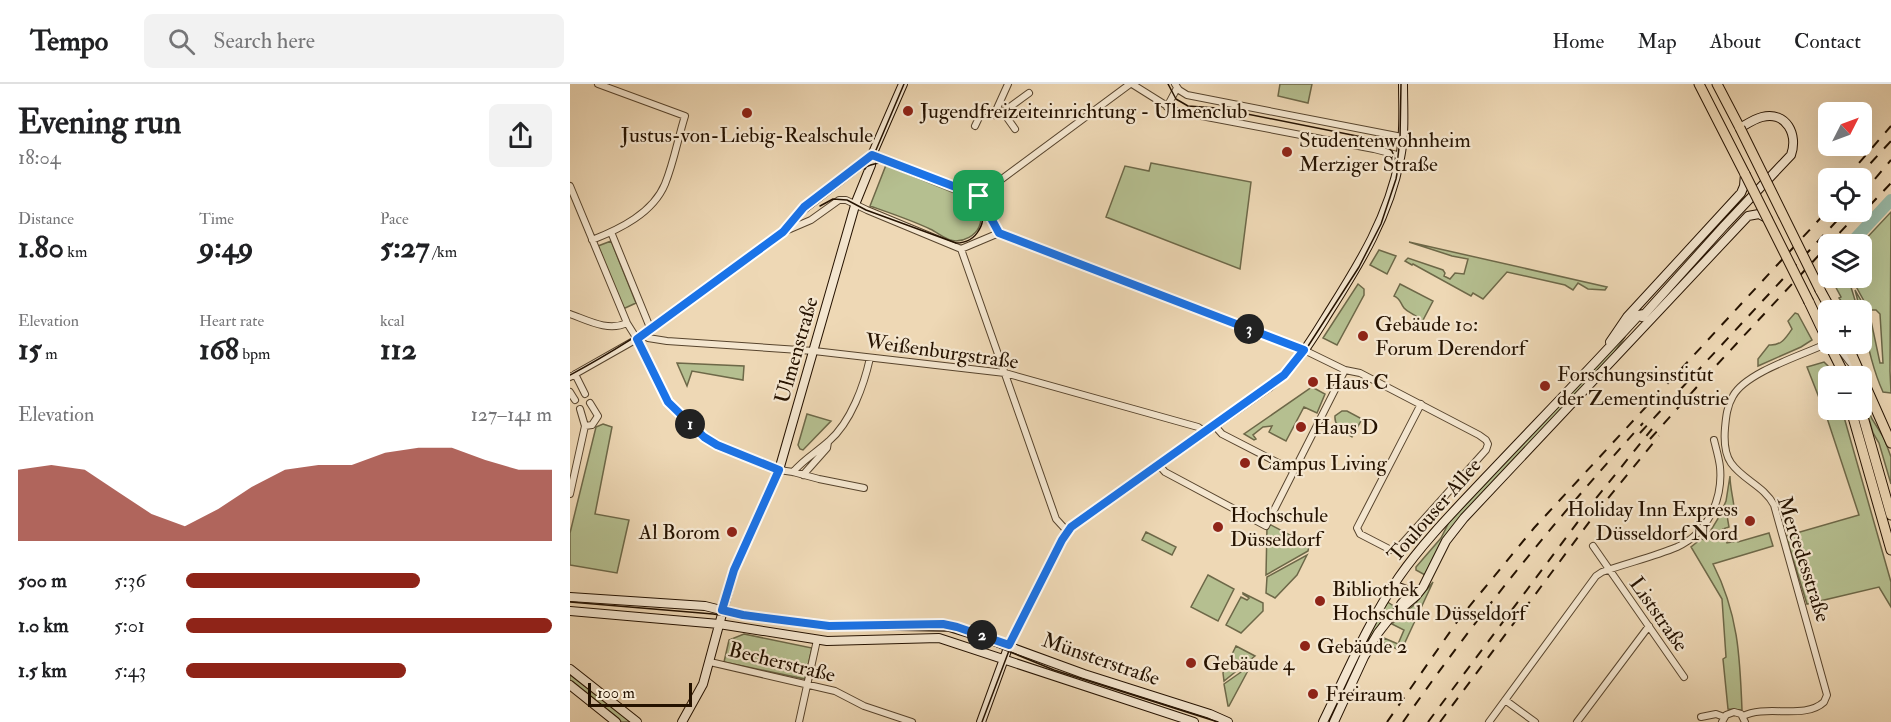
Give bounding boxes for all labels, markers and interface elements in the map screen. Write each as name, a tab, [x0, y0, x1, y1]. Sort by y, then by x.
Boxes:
search box	[144, 14, 564, 68]
text: Tempo	[30, 24, 108, 59]
icon: search	[165, 25, 198, 58]
text: Search here	[213, 27, 315, 55]
text: Home	[1552, 28, 1604, 55]
text: Map	[1637, 28, 1677, 55]
text: About	[1710, 28, 1761, 55]
text: Contact	[1794, 28, 1861, 55]
place label: Jugendfreizeiteinrichtung - Ulmenclub	[919, 98, 1247, 125]
text: Evening run	[18, 102, 181, 143]
north arrow	[1818, 102, 1872, 156]
map controls	[1818, 102, 1872, 420]
button: share	[489, 104, 552, 167]
marker: Jugendfreizeiteinrichtung - Ulmenclub	[901, 104, 915, 118]
marker: Justus-von-Liebig-Realschule	[740, 106, 754, 120]
place label: Justus-von-Liebig-Realschule	[620, 122, 873, 149]
place label: Studentenwohnheim Merziger Straße	[1299, 127, 1471, 178]
text: 18:04	[18, 145, 60, 170]
marker: Studentenwohnheim Merziger Straße	[1280, 145, 1294, 159]
button: locate	[1818, 168, 1872, 222]
pin	[953, 170, 1004, 221]
icon: arrive	[962, 179, 995, 212]
text: Distance	[18, 209, 74, 229]
text: Time	[199, 209, 234, 229]
text: Pace	[380, 209, 409, 229]
text: 1.80	[18, 229, 64, 266]
text: 9:49	[199, 229, 253, 266]
text: 5:27	[380, 229, 430, 266]
button: layers	[1818, 234, 1872, 288]
text: km	[64, 242, 87, 262]
text: /km	[430, 242, 457, 262]
street label: Ulmenstraße	[768, 294, 825, 406]
button: +	[1818, 300, 1872, 354]
text: Elevation	[18, 311, 79, 331]
text: Heart rate	[199, 311, 264, 331]
text: kcal	[380, 311, 405, 331]
place label: Gebäude 10: Forum Derendorf	[1375, 311, 1529, 362]
pin: 3	[1234, 314, 1264, 344]
text: 3	[1246, 319, 1252, 339]
street label: Weißenburgstraße	[863, 327, 1020, 376]
marker: Gebäude 10: Forum Derendorf	[1356, 329, 1370, 343]
text: 15	[18, 331, 42, 368]
text: 168	[199, 331, 239, 368]
text: 112	[380, 331, 417, 368]
text: m	[42, 344, 58, 364]
text: bpm	[239, 344, 271, 364]
place label: Forschungsinstitut der Zementindustrie	[1557, 361, 1729, 412]
button: −	[1818, 366, 1872, 420]
place label: Haus C	[1325, 369, 1389, 396]
marker: Haus C	[1306, 375, 1320, 389]
marker: Forschungsinstitut der Zementindustrie	[1538, 379, 1552, 393]
text: Elevation	[18, 402, 94, 427]
text: 127–141 m	[471, 402, 552, 427]
pin: 1	[675, 409, 705, 439]
text: 1	[687, 414, 693, 434]
place label: Haus D	[1313, 414, 1378, 441]
marker: Haus D	[1294, 420, 1308, 434]
place label: Campus Living	[1257, 450, 1387, 477]
street label: Toulouser Allee	[1382, 452, 1487, 568]
marker: Campus Living	[1238, 456, 1252, 470]
street label: Mercedesstraße	[1771, 493, 1837, 626]
place label: Holiday Inn Express Düsseldorf Nord	[1567, 496, 1739, 547]
place label: Hochschule Düsseldorf	[1230, 502, 1328, 553]
marker: Holiday Inn Express Düsseldorf Nord	[1743, 514, 1757, 528]
place label: Al Borom	[638, 519, 720, 546]
marker: Hochschule Düsseldorf	[1211, 520, 1225, 534]
marker: Al Borom	[725, 525, 739, 539]
text: 500 m	[18, 568, 67, 593]
text: 5:36	[114, 568, 146, 593]
street label: Liststraße	[1623, 572, 1694, 657]
place label: Bibliothek Hochschule Düsseldorf	[1332, 576, 1529, 627]
marker: Bibliothek Hochschule Düsseldorf	[1313, 594, 1327, 608]
text: 1.0 km	[18, 613, 69, 638]
text: 5:01	[114, 613, 145, 638]
pin: 2	[967, 620, 997, 650]
text: 2	[978, 625, 986, 645]
street label: Münsterstraße	[1038, 627, 1164, 692]
place label: Gebäude 2	[1317, 633, 1407, 660]
street label: Becherstraße	[726, 636, 838, 689]
marker: Gebäude 2	[1298, 639, 1312, 653]
place label: Gebäude 4	[1203, 650, 1296, 677]
marker: Gebäude 4	[1184, 656, 1198, 670]
text: 1.5 km	[18, 658, 67, 683]
text: 5:43	[114, 658, 146, 683]
scale bar	[588, 680, 692, 708]
place label: Freiraum	[1325, 681, 1403, 708]
text: 100 m	[597, 683, 635, 703]
marker: Freiraum	[1306, 687, 1320, 701]

